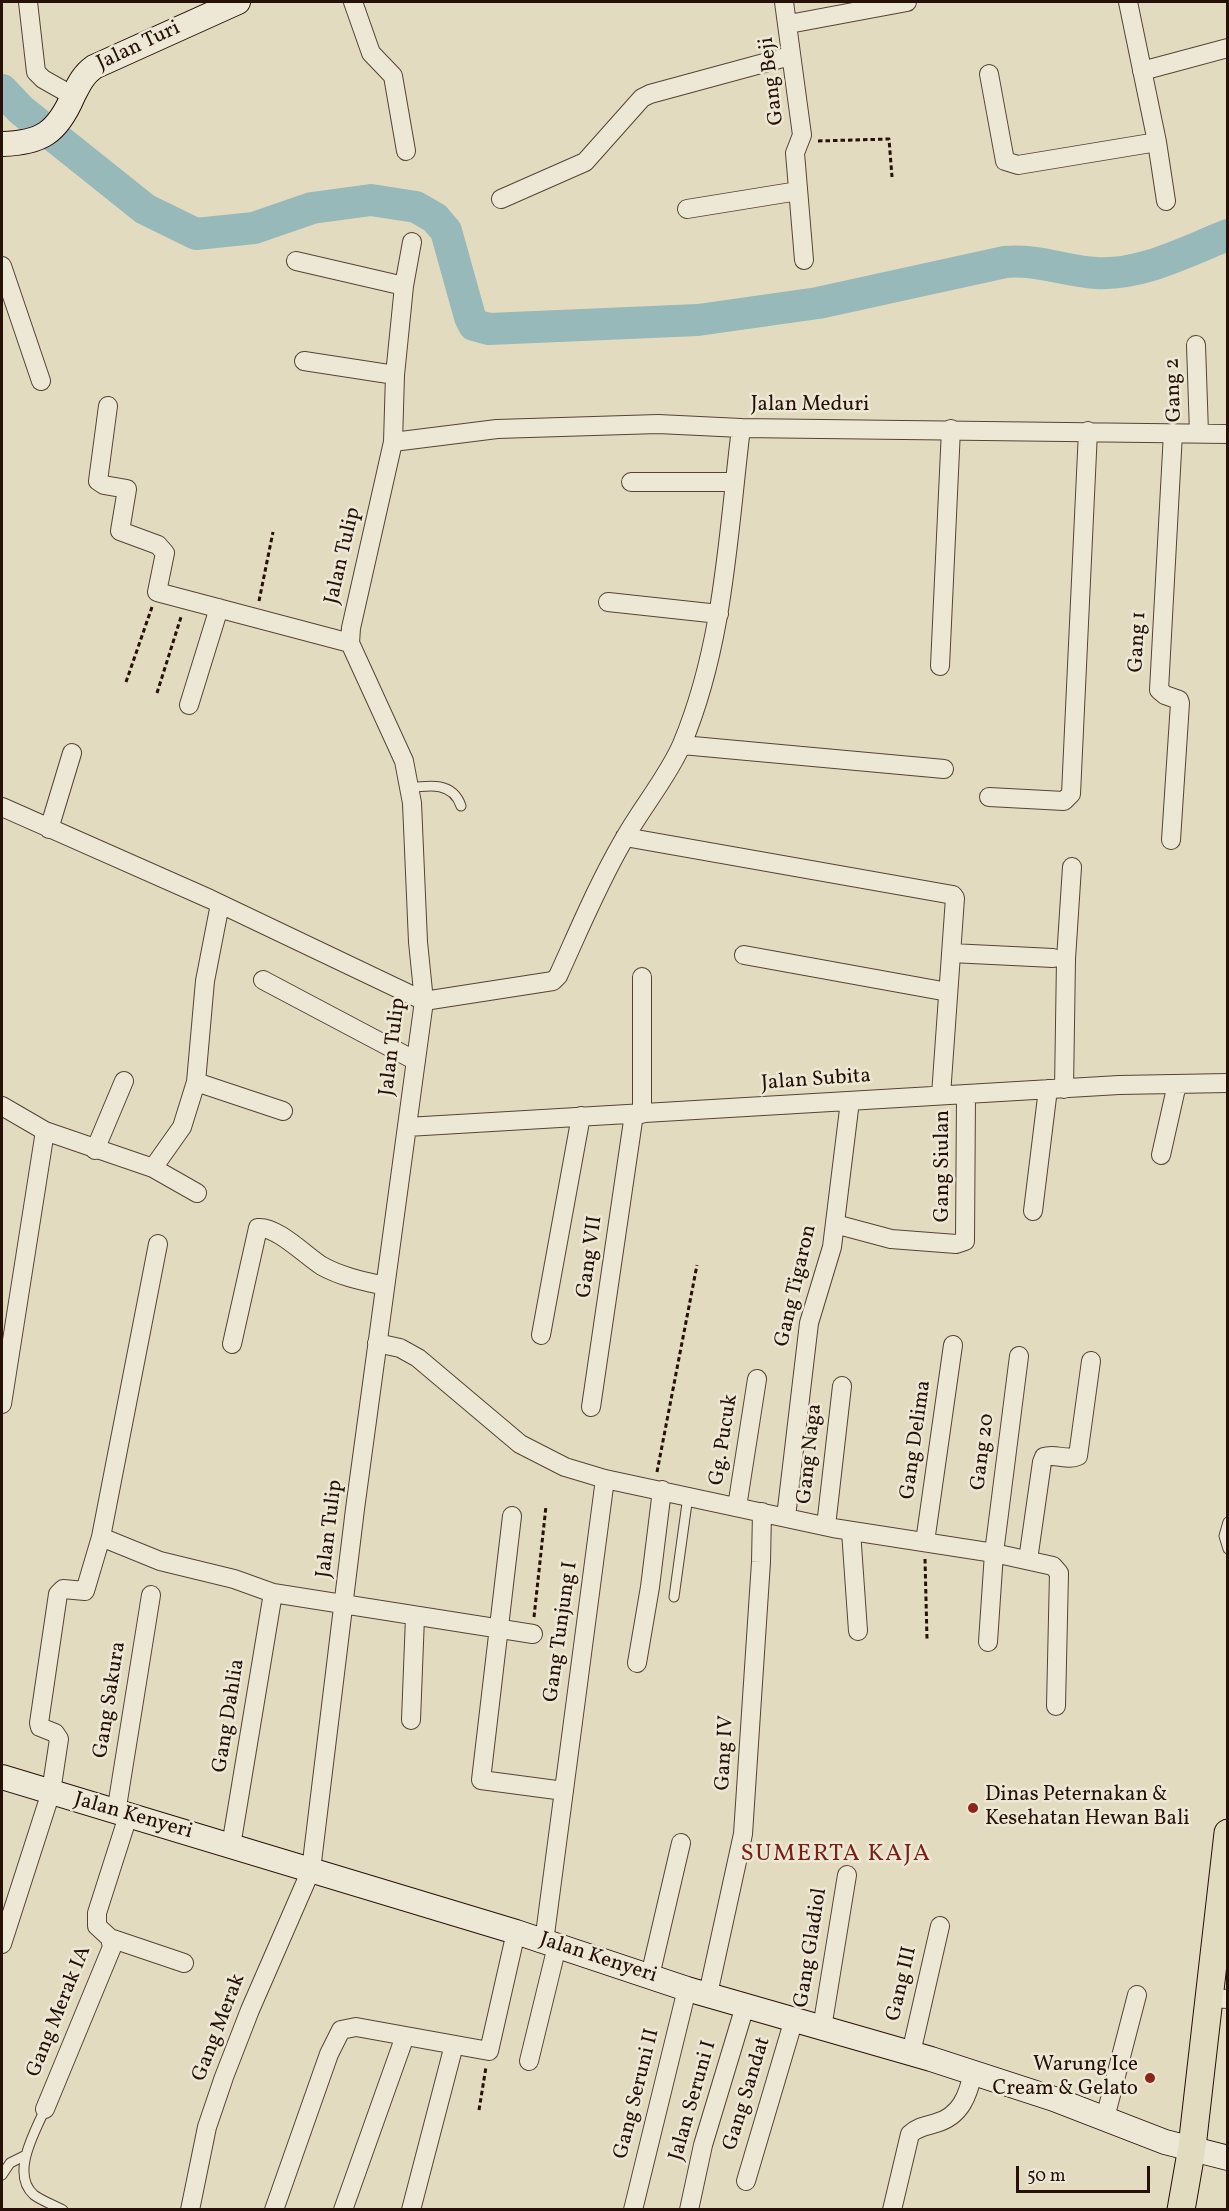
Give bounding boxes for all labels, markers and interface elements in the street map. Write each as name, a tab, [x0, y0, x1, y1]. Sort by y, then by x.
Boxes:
street label: Jalan Turi	[93, 17, 185, 77]
street label: Gang Beji	[755, 36, 791, 126]
street label: Gang 2	[1161, 357, 1189, 423]
street label: Jalan Meduri	[751, 393, 869, 419]
street label: Jalan Tulip	[321, 505, 367, 607]
street label: Gang 1	[1125, 611, 1153, 673]
street label: Jalan Tulip	[375, 997, 413, 1097]
street label: Jalan Subita	[760, 1065, 872, 1097]
street label: Gang Siulan	[931, 1110, 957, 1222]
street label: Gang VII	[573, 1214, 609, 1300]
street label: Gang Tigaron	[771, 1222, 823, 1350]
street label: Gang Delima	[896, 1379, 938, 1501]
street label: Gg. Pucuk	[705, 1393, 745, 1487]
street label: Gang Naga	[793, 1403, 829, 1505]
street label: Gang 20	[967, 1412, 1001, 1492]
street label: Jalan Tulip	[312, 1479, 350, 1579]
street label: Gang Tunjung I	[540, 1560, 584, 1704]
street label: Gang Sakura	[89, 1640, 133, 1760]
street label: Gang Dahlia	[209, 1657, 251, 1775]
street label: Gang IV	[711, 1715, 741, 1791]
place label: Dinas Peternakan & Kesehatan Hewan Bali	[985, 1783, 1190, 1833]
street label: Jalan Kenyeri	[71, 1788, 195, 1846]
marker: Dinas Peternakan & Kesehatan Hewan Bali	[966, 1801, 980, 1815]
district label: SUMERTA KAJA	[741, 1842, 931, 1870]
street label: Gang Gladiol	[790, 1886, 834, 2010]
street label: Jalan Kenyeri	[536, 1928, 660, 1990]
street label: Gang Merak IA	[22, 1943, 98, 2081]
street label: Gang III	[882, 1944, 924, 2024]
street label: Gang Merak	[188, 1971, 252, 2085]
street label: Gang Seruni II	[610, 2026, 666, 2162]
street label: Gang Sandat	[719, 2034, 777, 2154]
street label: Jalan Seruni I	[665, 2038, 723, 2164]
place label: Warung Ice Cream & Gelato	[992, 2053, 1138, 2103]
marker: Warung Ice Cream & Gelato	[1143, 2071, 1157, 2085]
scale bar	[1019, 2154, 1152, 2192]
text: 50 m	[1027, 2164, 1066, 2189]

